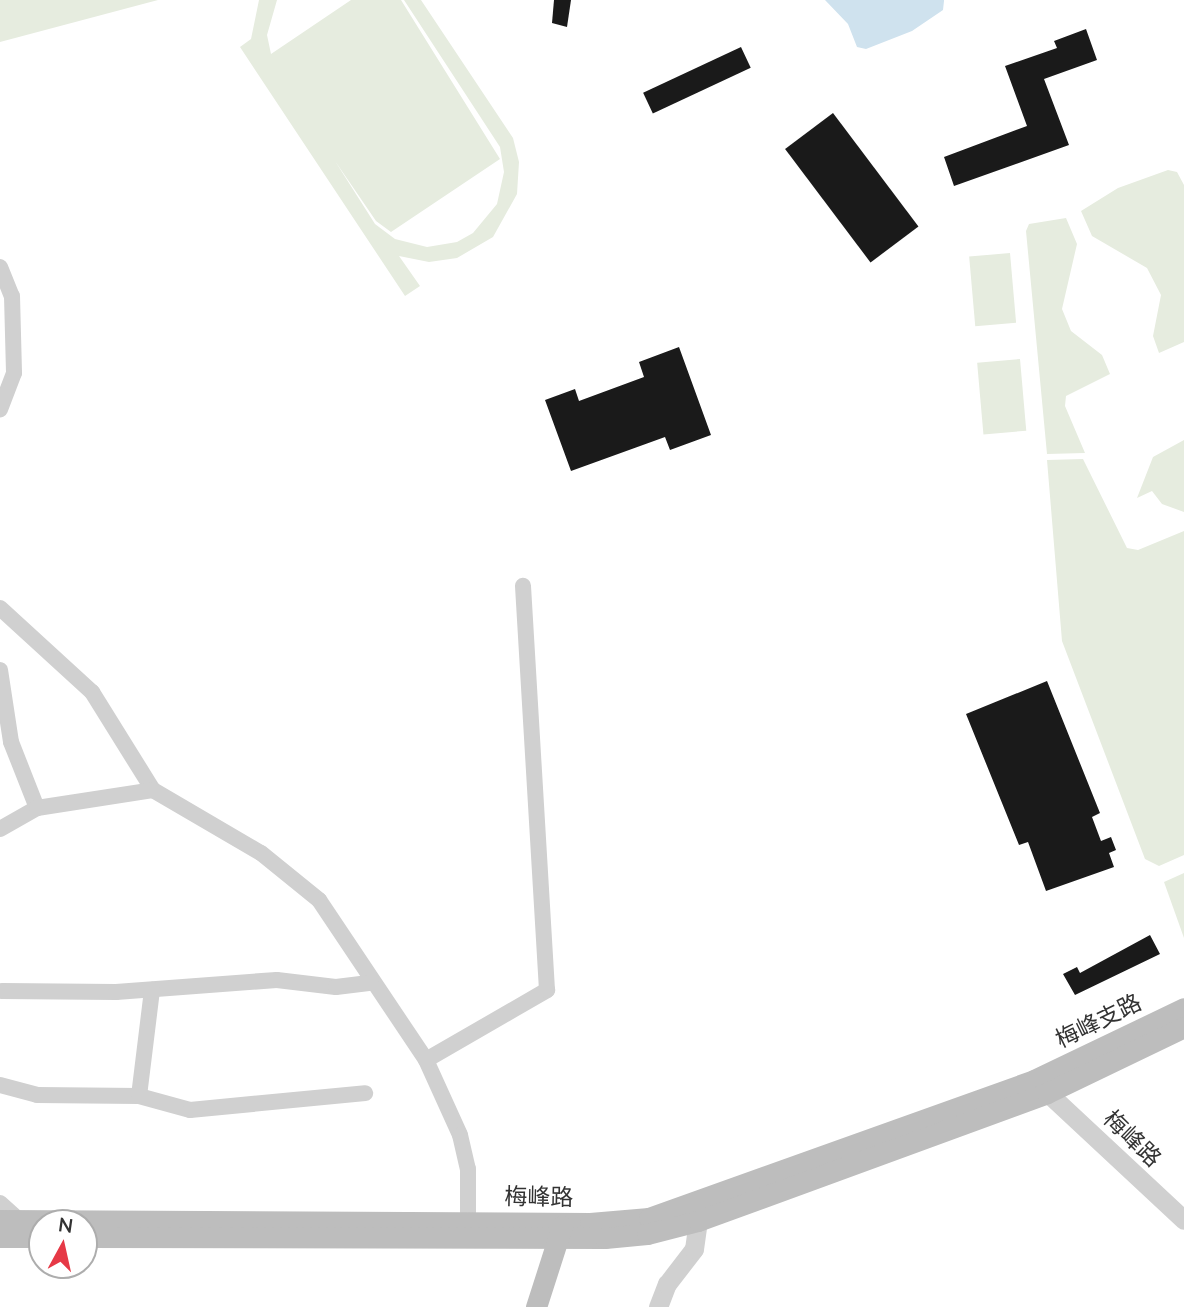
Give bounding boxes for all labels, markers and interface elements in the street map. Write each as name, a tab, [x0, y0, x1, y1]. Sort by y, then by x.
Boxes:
street label: 梅峰支路	[1051, 987, 1145, 1053]
street label: 梅峰路	[1099, 1104, 1167, 1172]
street label: 梅峰路	[504, 1182, 574, 1210]
north arrow	[28, 1209, 98, 1279]
text: N	[57, 1212, 75, 1237]

